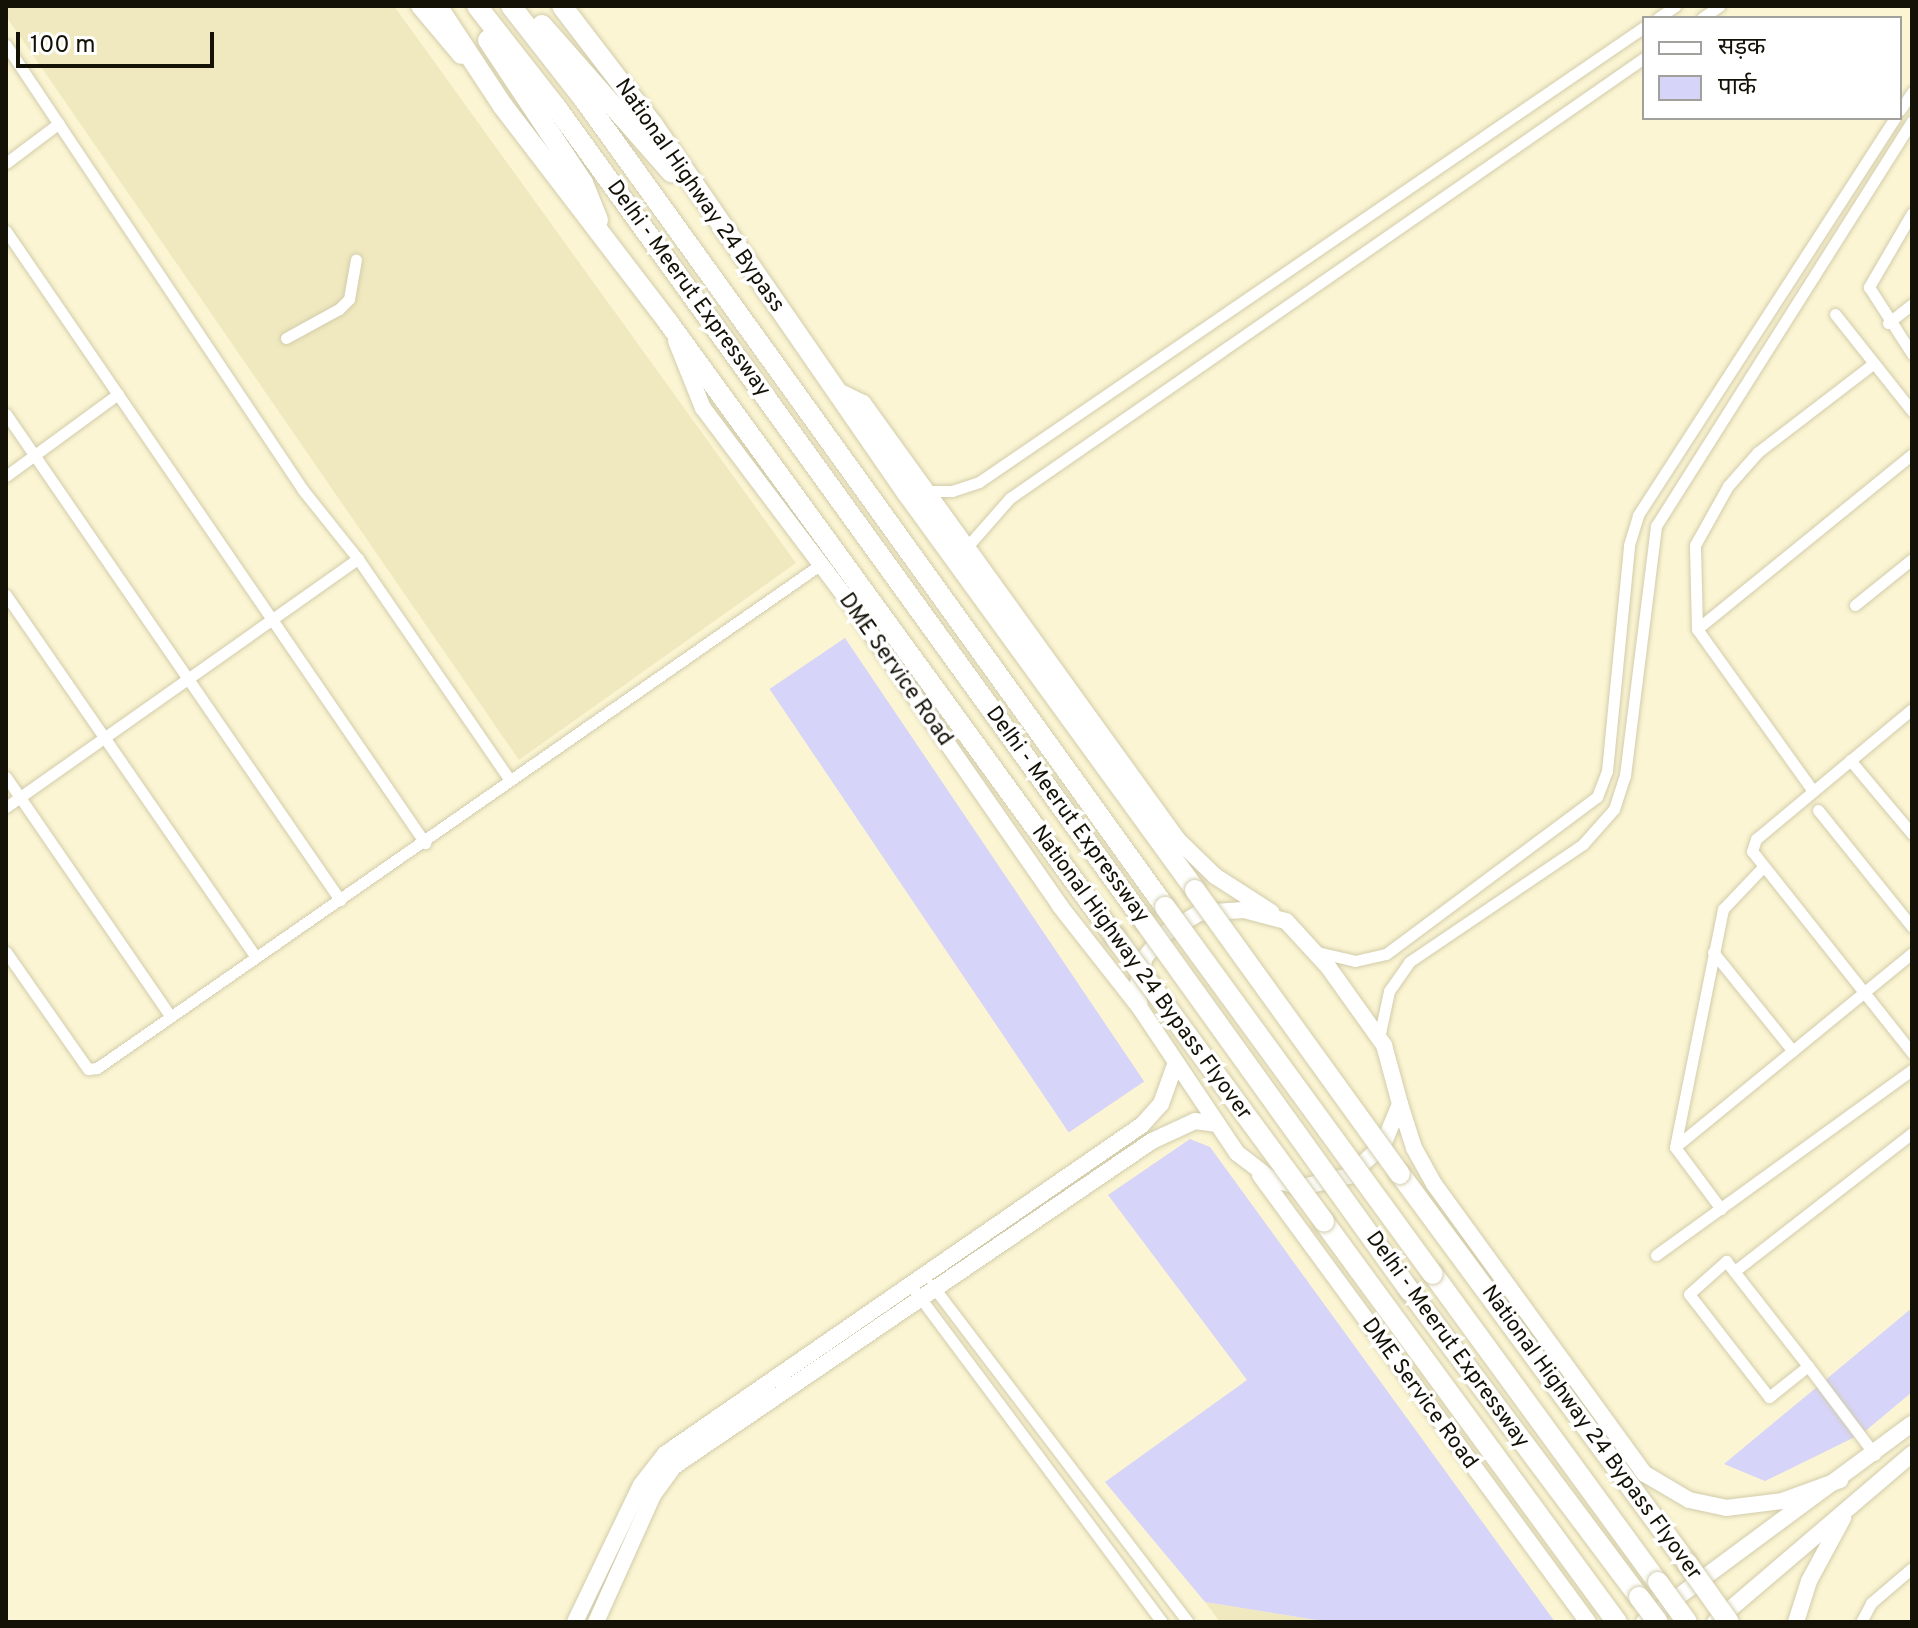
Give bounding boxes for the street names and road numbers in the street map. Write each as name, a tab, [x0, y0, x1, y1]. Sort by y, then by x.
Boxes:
street label: National Highway 24 Bypass	[608, 74, 790, 318]
street label: Delhi - Meerut Expressway	[600, 175, 776, 403]
street label: DME Service Road	[832, 589, 958, 751]
street label: Delhi - Meerut Expressway	[979, 701, 1155, 929]
street label: National Highway 24 Bypass Flyover	[1025, 821, 1257, 1125]
street label: Delhi - Meerut Expressway	[1359, 1226, 1535, 1454]
street label: National Highway 24 Bypass Flyover	[1475, 1281, 1707, 1585]
street label: DME Service Road	[1355, 1313, 1483, 1475]

